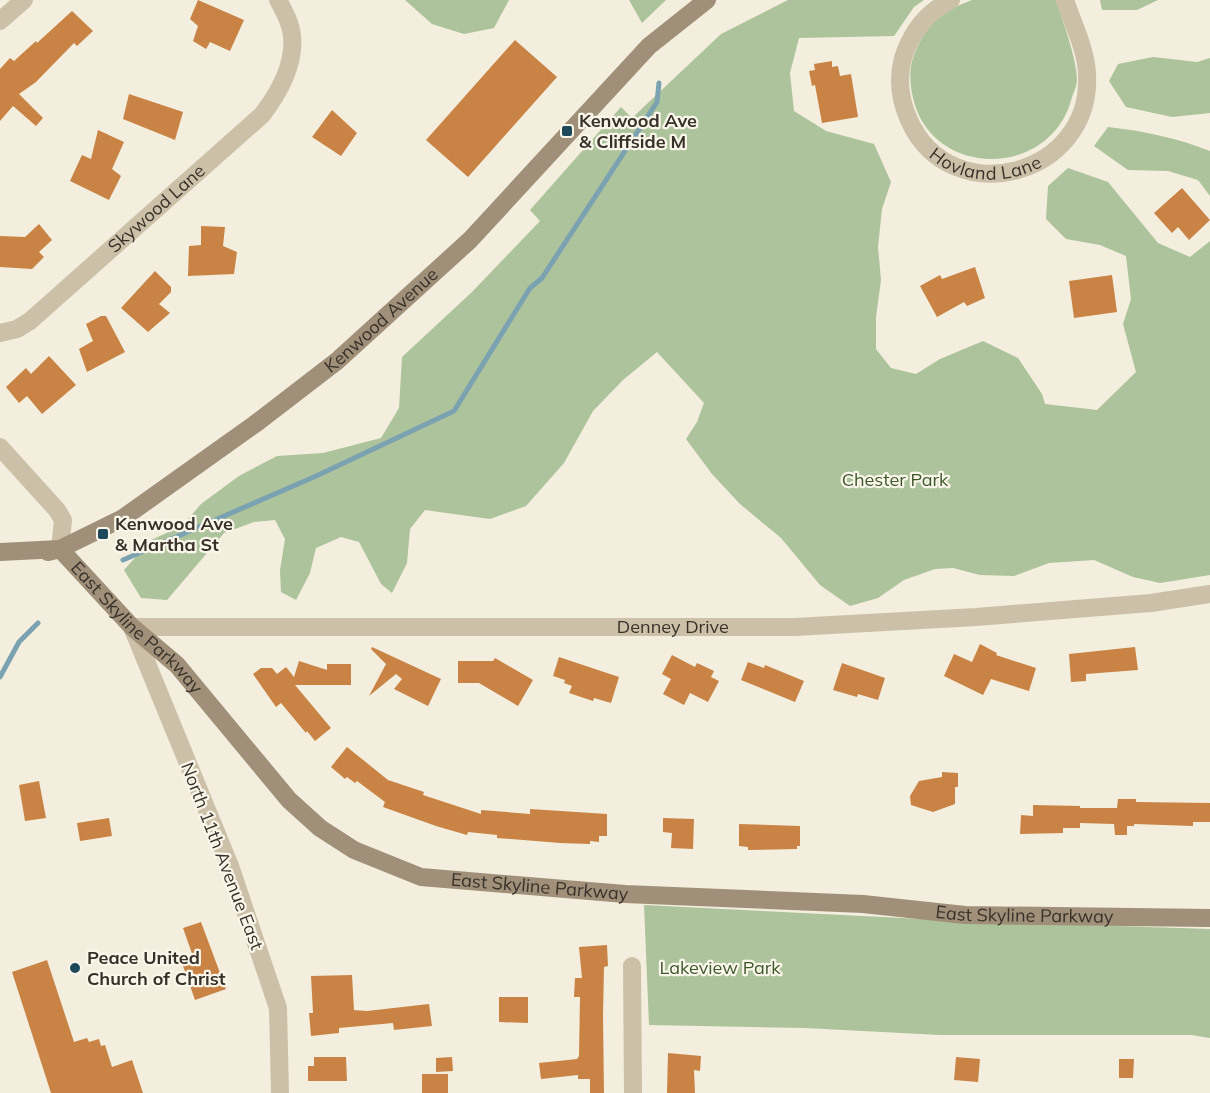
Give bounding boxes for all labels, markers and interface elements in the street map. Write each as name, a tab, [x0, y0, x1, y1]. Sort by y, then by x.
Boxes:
place label: Kenwood Ave & Cliffside M	[579, 109, 697, 153]
marker: Kenwood Ave & Cliffside M	[560, 124, 574, 138]
street label: Hovland Lane	[925, 142, 1045, 185]
street label: Skywood Lane	[103, 159, 210, 258]
street label: Kenwood Avenue	[319, 263, 443, 378]
park label: Chester Park	[842, 468, 949, 491]
place label: Kenwood Ave & Martha St	[115, 512, 233, 556]
marker: Kenwood Ave & Martha St	[96, 527, 110, 541]
street label: East Skyline Parkway	[66, 556, 208, 698]
street label: Denney Drive	[617, 615, 729, 638]
street label: North 11th Avenue East	[176, 759, 269, 953]
street label: East Skyline Parkway	[450, 868, 630, 905]
street label: East Skyline Parkway	[934, 900, 1114, 928]
place label: Peace United Church of Christ	[87, 946, 226, 990]
park label: Lakeview Park	[659, 956, 781, 979]
marker: Peace United Church of Christ	[68, 961, 82, 975]

